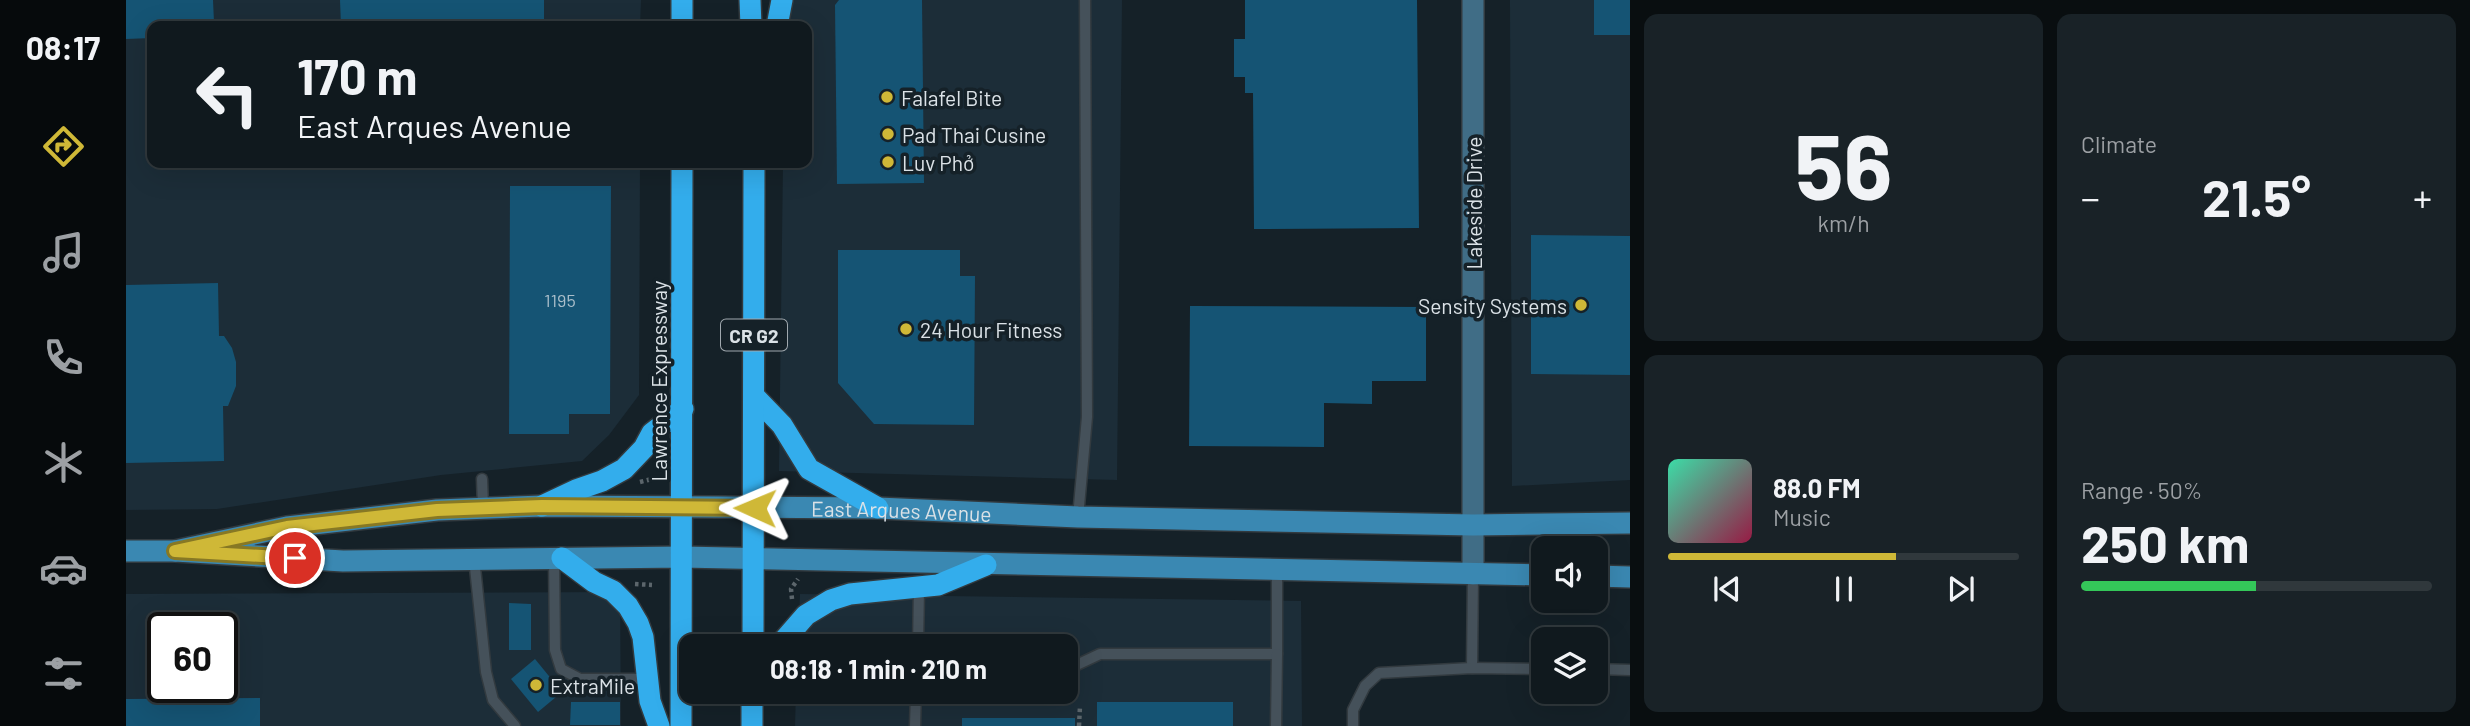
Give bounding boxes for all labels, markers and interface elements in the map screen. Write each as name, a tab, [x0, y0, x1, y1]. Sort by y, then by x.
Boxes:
text: 08:17	[26, 28, 100, 66]
text: 170 m	[297, 46, 417, 105]
icon: left	[182, 49, 273, 140]
place label: Falafel Bite	[901, 85, 1002, 110]
marker: Falafel Bite	[879, 89, 895, 105]
text: East Arques Avenue	[297, 106, 572, 144]
text: 56	[1795, 109, 1892, 218]
icon: directions	[39, 122, 88, 171]
place label: Pad Thai Cusine	[902, 122, 1046, 147]
marker: Pad Thai Cusine	[880, 126, 896, 142]
text: Climate	[2081, 130, 2157, 158]
street label: Lakeside Drive	[1461, 137, 1486, 269]
place label: Luv Phở	[902, 150, 974, 175]
marker: Luv Phở	[880, 154, 896, 170]
text: 21.5°	[2202, 165, 2311, 227]
text: −	[2081, 174, 2100, 220]
text: +	[2413, 174, 2432, 220]
text: km/h	[1817, 209, 1870, 237]
icon: music	[39, 228, 88, 277]
street label: Lawrence Expressway	[646, 280, 671, 482]
house number: 1195	[544, 289, 576, 311]
place label: Sensity Systems	[1418, 293, 1567, 318]
marker: Sensity Systems	[1573, 297, 1589, 313]
place label: 24 Hour Fitness	[920, 317, 1062, 342]
road number: CR G2	[721, 320, 787, 350]
marker: 24 Hour Fitness	[898, 321, 914, 337]
icon: phone	[39, 333, 88, 382]
icon: climate	[39, 438, 88, 487]
position arrow	[718, 471, 792, 545]
text: 88.0 FM	[1773, 472, 1861, 503]
text: Range · 50%	[2081, 476, 2202, 504]
street label: East Arques Avenue	[811, 495, 992, 526]
text: Music	[1773, 503, 1831, 531]
text: 250 km	[2081, 511, 2249, 573]
pin	[265, 528, 325, 588]
map controls	[1531, 536, 1608, 704]
button: sound	[1531, 536, 1608, 613]
icon: arrive	[276, 539, 314, 577]
icon: car	[39, 544, 88, 593]
icon: previous	[1708, 570, 1746, 608]
icon: pause	[1825, 570, 1863, 608]
icon: next	[1942, 570, 1980, 608]
speed limit sign: 60	[147, 612, 238, 703]
button: layers	[1531, 627, 1608, 704]
icon: filters	[39, 649, 88, 698]
text: 08:18 · 1 min · 210 m	[770, 653, 987, 684]
place label: ExtraMile	[550, 673, 635, 698]
marker: ExtraMile	[528, 677, 544, 693]

